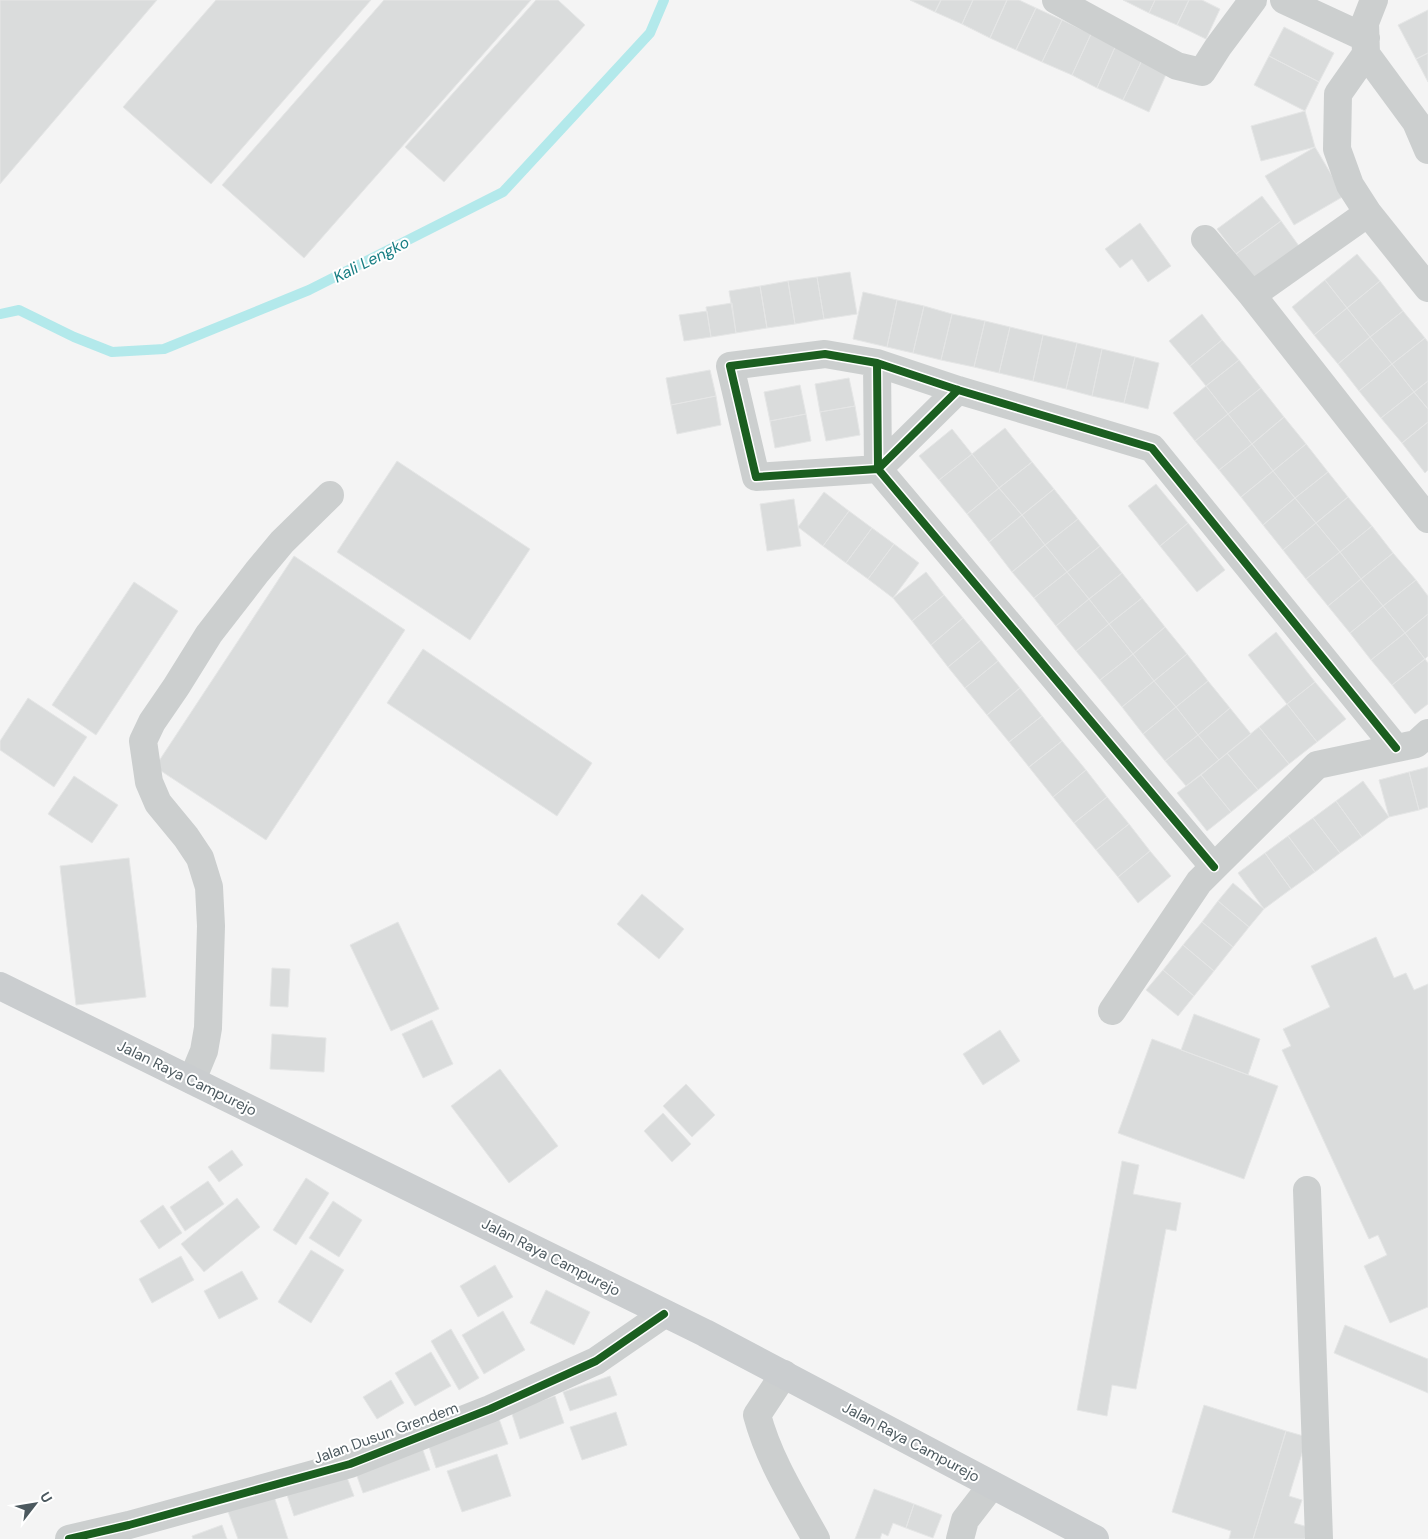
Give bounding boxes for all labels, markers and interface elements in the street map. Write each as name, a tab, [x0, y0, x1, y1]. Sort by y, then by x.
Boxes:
water label: Kali Lengko	[330, 231, 413, 288]
street label: Jalan Raya Campurejo	[114, 1035, 260, 1121]
street label: Jalan Raya Campurejo	[478, 1213, 624, 1301]
street label: Jalan Raya Campurejo	[839, 1397, 983, 1487]
street label: Jalan Dusun Grendem	[311, 1398, 461, 1468]
north arrow	[10, 1479, 60, 1529]
text: U	[36, 1489, 56, 1506]

